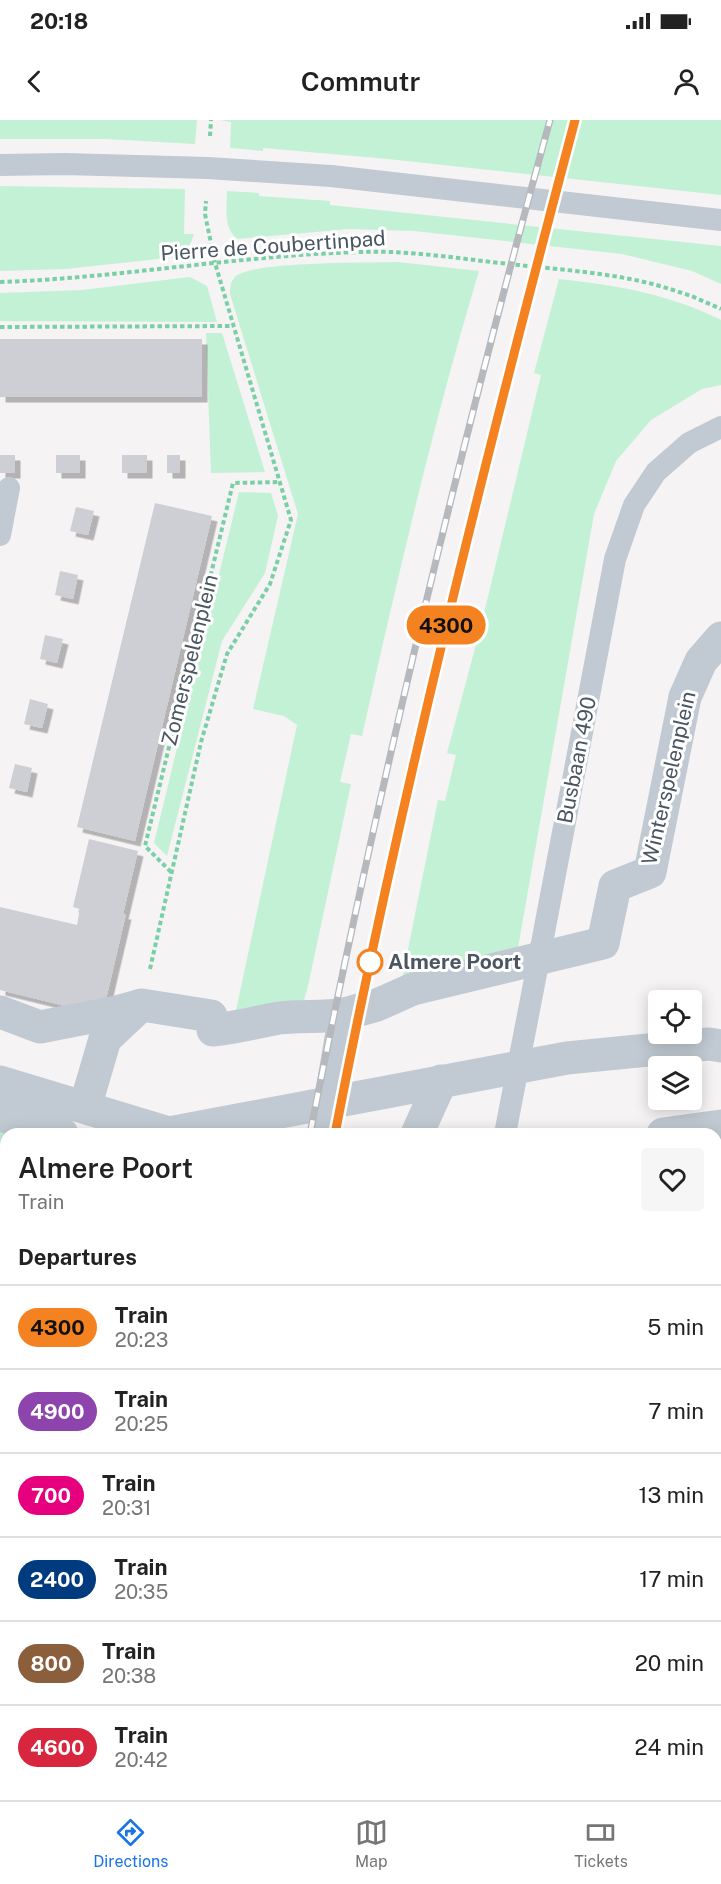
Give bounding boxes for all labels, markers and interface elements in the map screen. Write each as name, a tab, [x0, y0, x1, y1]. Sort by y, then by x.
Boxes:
text: 20:18	[30, 8, 88, 34]
icon: back	[18, 65, 51, 98]
text: Commutr	[301, 65, 420, 97]
icon: person	[670, 65, 703, 98]
street label: Pierre de Coubertinpad	[160, 225, 386, 266]
street label: Zomerspelenplein	[156, 572, 223, 748]
line badge: 4300	[404, 606, 488, 644]
text: 4300	[419, 613, 473, 638]
street label: Winterspelenplein	[636, 689, 701, 867]
street label: Busbaan 490	[552, 694, 601, 825]
marker: Almere Poort	[357, 949, 383, 975]
place label: Almere Poort	[388, 949, 521, 974]
map controls	[648, 990, 702, 1110]
button: locate	[648, 990, 702, 1044]
button: layers	[648, 1056, 702, 1110]
button: heart	[641, 1148, 704, 1211]
text: Almere Poort	[18, 1151, 193, 1184]
text: Train	[18, 1190, 64, 1214]
text: Departures	[18, 1244, 137, 1270]
text: Train	[115, 1302, 168, 1328]
text: 5 min	[647, 1314, 704, 1340]
text: 4300	[30, 1315, 85, 1340]
text: 20:23	[115, 1328, 168, 1352]
text: Train	[115, 1386, 168, 1412]
text: 7 min	[648, 1398, 704, 1424]
text: 4900	[30, 1399, 85, 1424]
text: 20:25	[115, 1412, 168, 1436]
text: Train	[102, 1470, 155, 1496]
text: 13 min	[639, 1482, 704, 1508]
text: 700	[31, 1483, 71, 1508]
text: 20:31	[102, 1496, 151, 1520]
text: Train	[114, 1554, 168, 1580]
text: 17 min	[639, 1566, 704, 1592]
text: 2400	[30, 1567, 84, 1592]
text: 20:35	[114, 1580, 168, 1604]
text: Train	[102, 1638, 155, 1664]
text: 20 min	[635, 1650, 704, 1676]
text: 800	[30, 1651, 72, 1676]
text: 20:38	[102, 1664, 156, 1688]
text: Train	[115, 1722, 168, 1748]
text: 24 min	[634, 1734, 704, 1760]
text: 4600	[30, 1735, 85, 1760]
text: 20:42	[115, 1748, 168, 1772]
tab: Directions	[93, 1816, 168, 1871]
tab: Map	[355, 1816, 388, 1871]
tab: Tickets	[574, 1816, 628, 1871]

